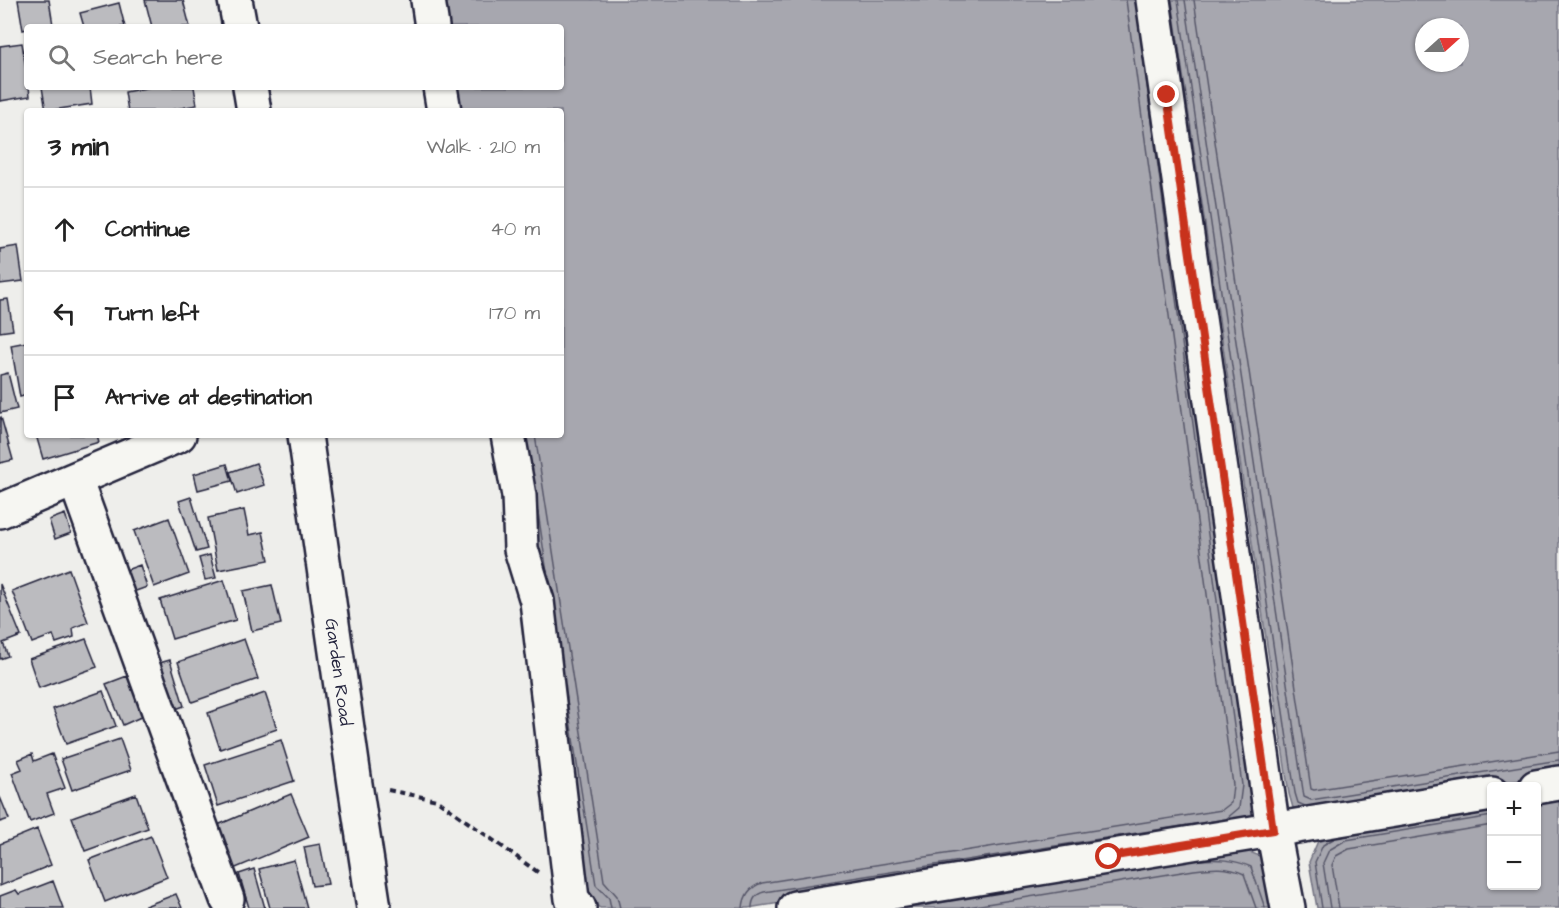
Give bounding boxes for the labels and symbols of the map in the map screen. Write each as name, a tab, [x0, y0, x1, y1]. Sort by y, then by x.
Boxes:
north arrow	[1415, 18, 1469, 72]
route end	[1153, 81, 1179, 107]
street label: Garden Road	[319, 617, 358, 727]
route start	[1095, 843, 1121, 869]

